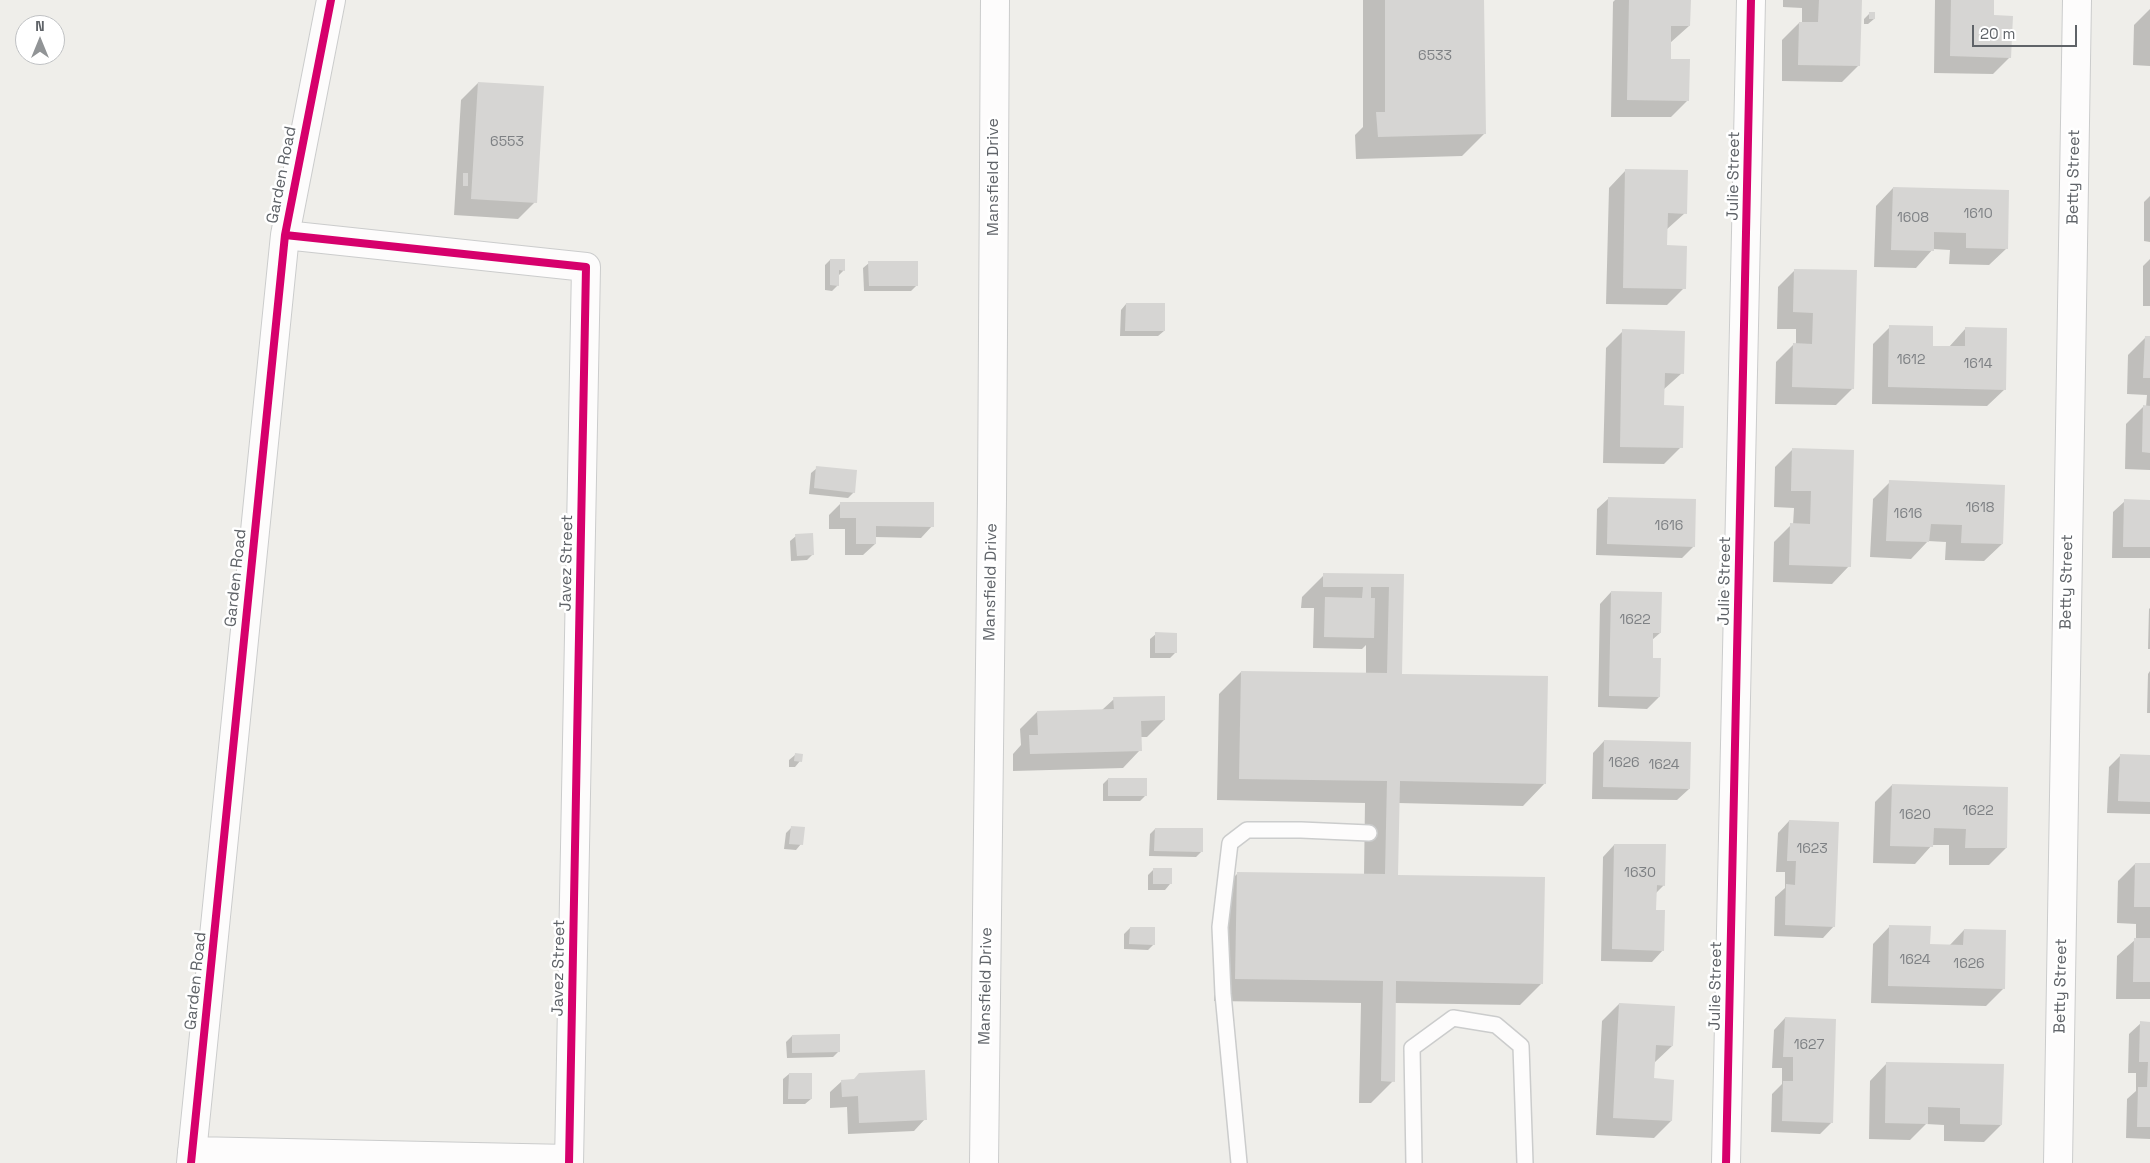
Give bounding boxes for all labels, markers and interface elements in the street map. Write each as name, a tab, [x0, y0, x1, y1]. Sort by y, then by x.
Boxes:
north arrow	[15, 15, 65, 65]
scale bar	[1975, 15, 2080, 47]
text: N	[35, 17, 45, 35]
text: 20 m	[1980, 24, 2015, 43]
house number: 6533	[1418, 48, 1452, 64]
street label: Mansfield Drive	[984, 118, 1004, 236]
street label: Garden Road	[263, 125, 301, 225]
street label: Betty Street	[2064, 129, 2084, 225]
street label: Julie Street	[1724, 131, 1744, 221]
house number: 6553	[490, 134, 524, 150]
house number: 1610	[1963, 206, 1993, 222]
house number: 1608	[1897, 210, 1929, 226]
house number: 1612	[1897, 352, 1925, 368]
house number: 1614	[1964, 356, 1992, 372]
house number: 1618	[1966, 500, 1994, 516]
house number: 1616	[1894, 506, 1922, 522]
street label: Javez Street	[557, 514, 577, 612]
house number: 1616	[1655, 518, 1683, 534]
street label: Mansfield Drive	[980, 523, 1002, 641]
street label: Garden Road	[221, 528, 251, 628]
street label: Betty Street	[2057, 534, 2077, 630]
street label: Julie Street	[1715, 536, 1735, 626]
house number: 1622	[1619, 612, 1651, 628]
house number: 1626	[1608, 755, 1640, 771]
house number: 1624	[1648, 757, 1680, 773]
house number: 1622	[1962, 803, 1994, 819]
house number: 1620	[1899, 807, 1931, 823]
house number: 1623	[1796, 841, 1828, 857]
house number: 1630	[1624, 865, 1656, 881]
street label: Javez Street	[549, 919, 569, 1017]
street label: Mansfield Drive	[975, 927, 997, 1045]
street label: Garden Road	[181, 931, 211, 1031]
street label: Betty Street	[2051, 938, 2071, 1034]
street label: Julie Street	[1706, 941, 1726, 1031]
house number: 1624	[1899, 952, 1931, 968]
house number: 1626	[1953, 956, 1985, 972]
house number: 1627	[1794, 1037, 1824, 1053]

